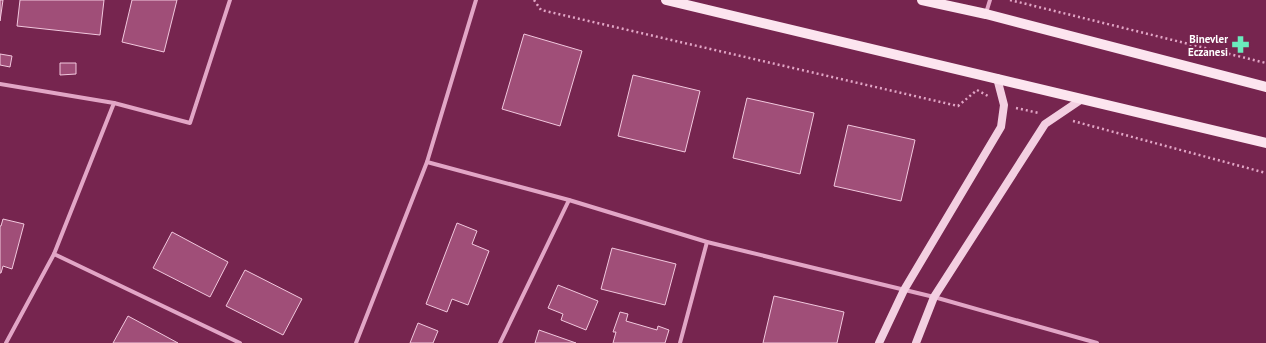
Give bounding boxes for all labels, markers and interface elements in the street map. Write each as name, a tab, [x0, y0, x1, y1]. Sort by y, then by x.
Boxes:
place label: Binevler Eczanesi	[1188, 32, 1228, 59]
pharmacy icon: Binevler Eczanesi	[1231, 35, 1251, 55]

